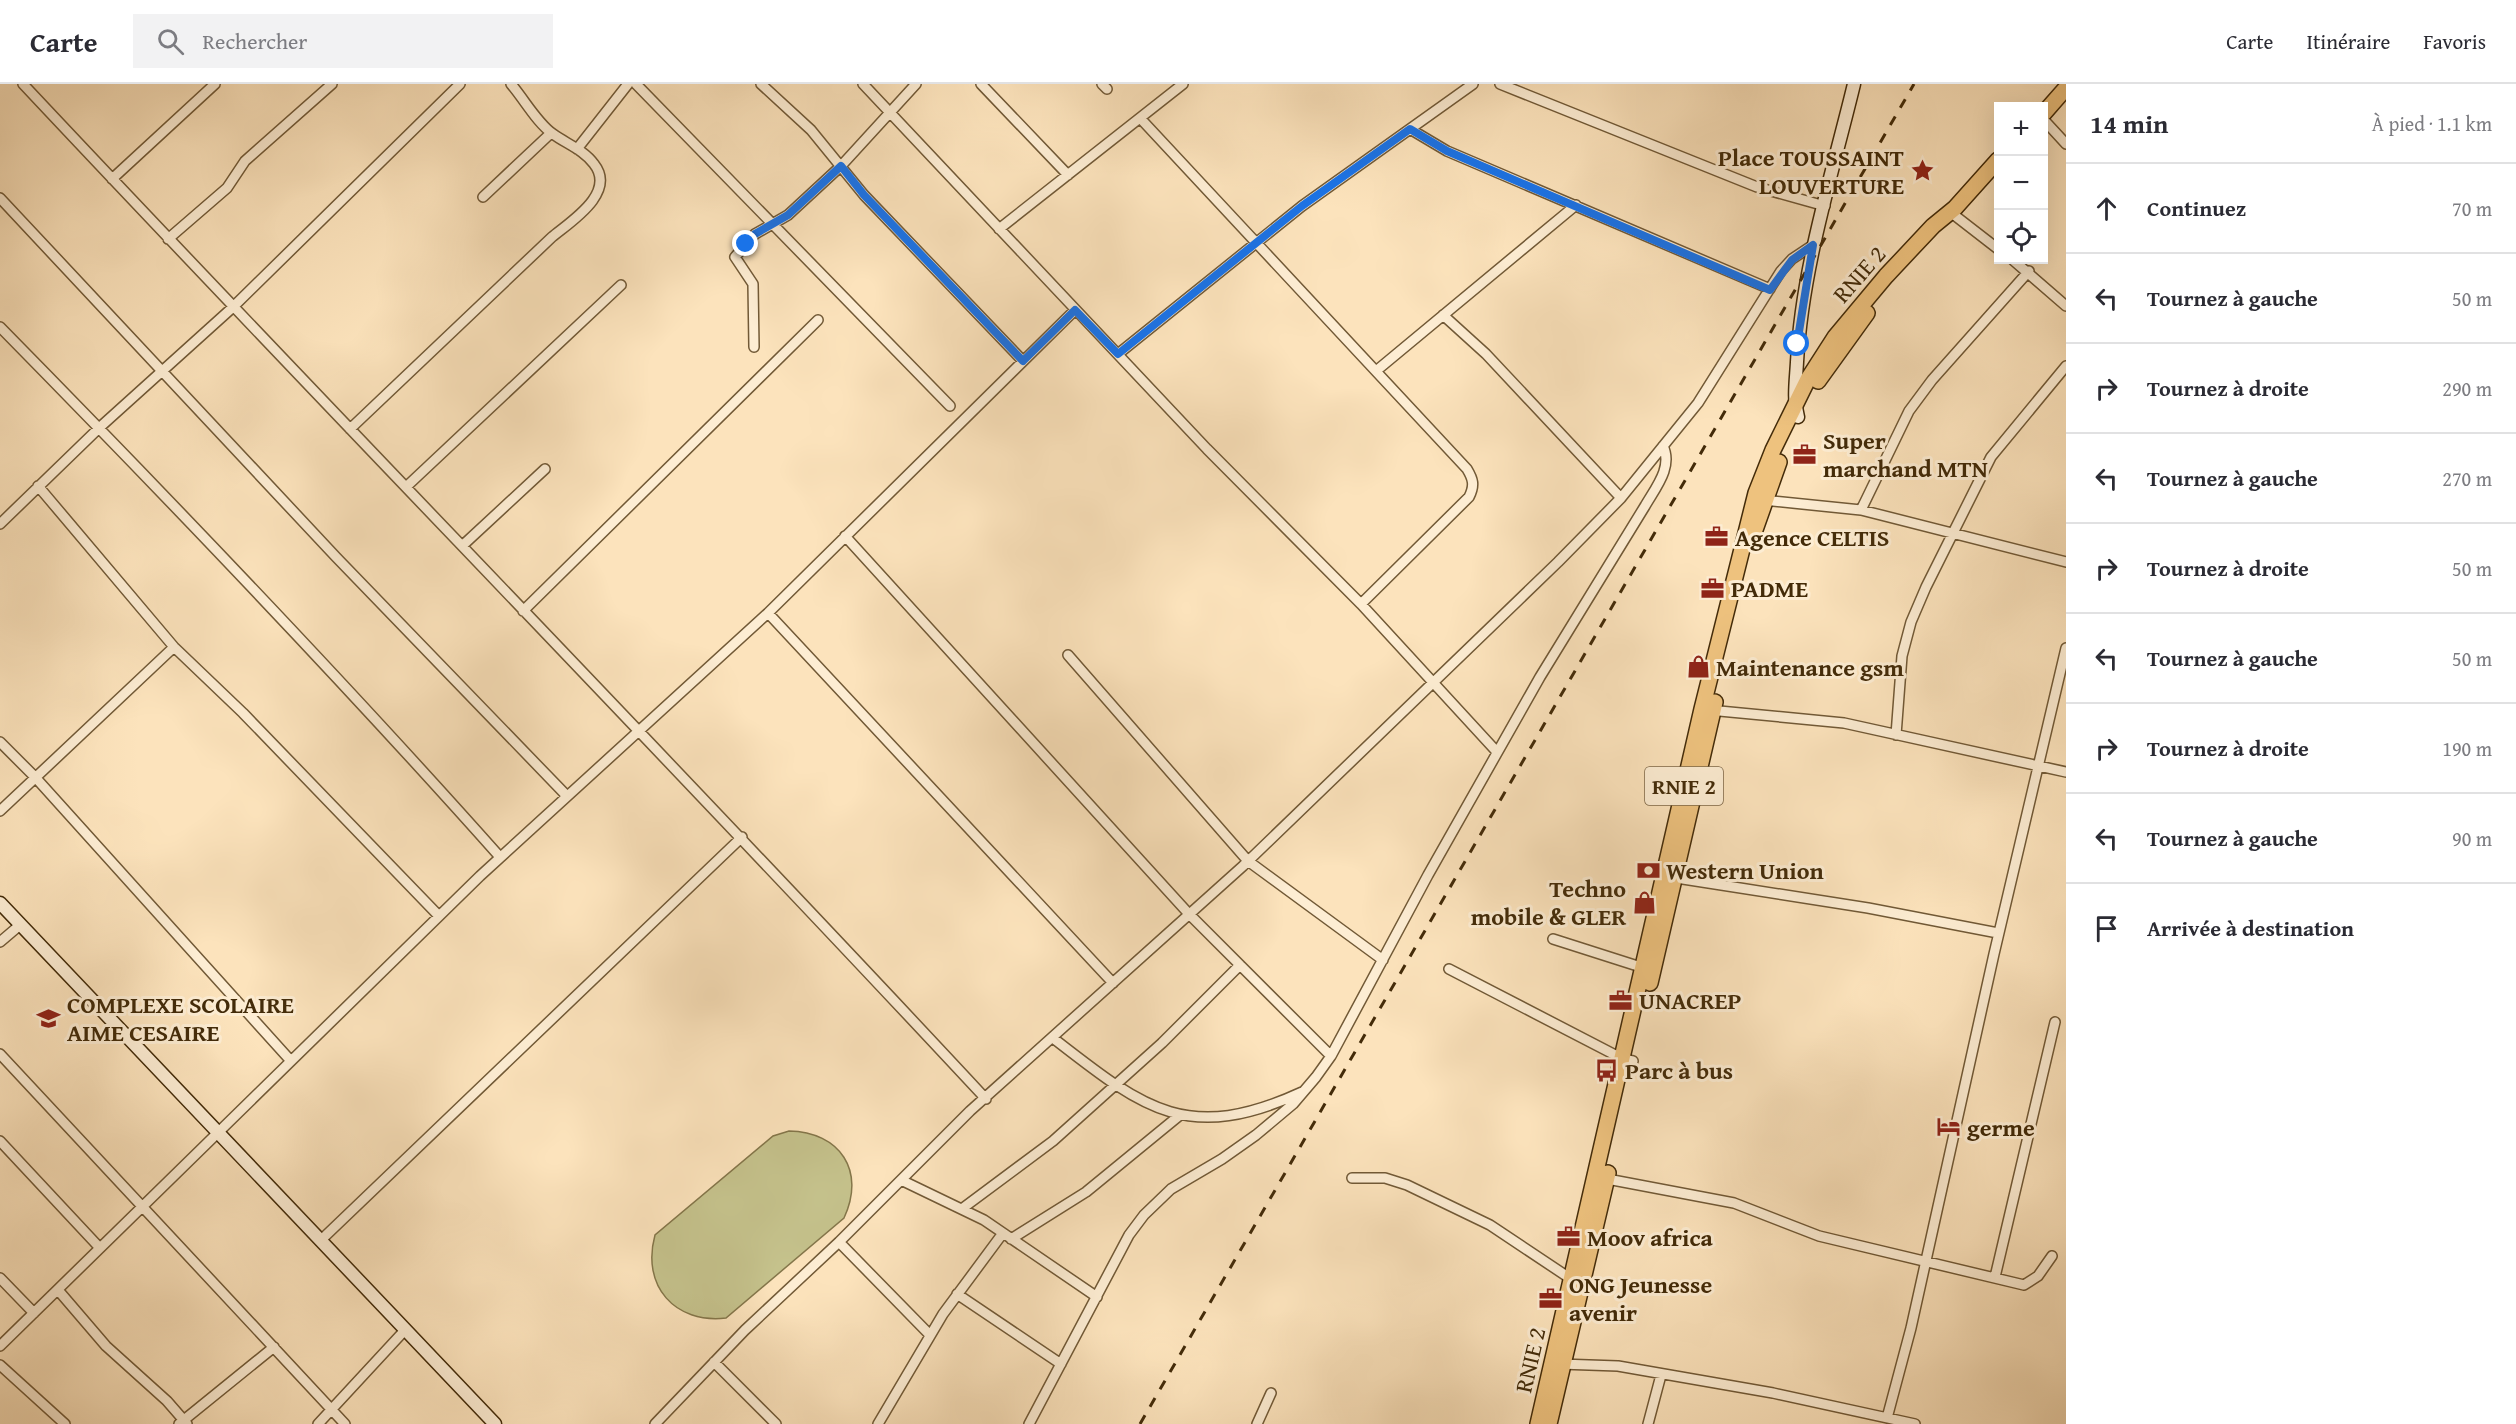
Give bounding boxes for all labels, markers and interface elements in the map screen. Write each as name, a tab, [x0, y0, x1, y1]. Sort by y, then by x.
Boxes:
search box	[133, 14, 553, 68]
text: Carte	[30, 21, 97, 62]
icon: search	[154, 25, 187, 58]
text: Rechercher	[202, 25, 307, 57]
text: Carte	[2226, 26, 2273, 57]
text: Itinéraire	[2306, 26, 2390, 57]
text: Favoris	[2423, 26, 2486, 57]
map controls	[1994, 102, 2048, 264]
button: +	[1994, 102, 2048, 156]
text: 14 min	[2090, 104, 2168, 143]
text: À pied · 1.1 km	[2372, 109, 2492, 138]
place label: Place TOUSSAINT LOUVERTURE	[1718, 140, 1904, 203]
button: −	[1994, 156, 2048, 210]
place icon: Place TOUSSAINT LOUVERTURE	[1909, 158, 1935, 184]
icon: ahead	[2090, 192, 2123, 225]
text: Continuez	[2147, 192, 2246, 224]
text: 70 m	[2452, 194, 2492, 223]
button: locate	[1994, 210, 2048, 264]
route end	[732, 230, 758, 256]
street label: RNIE 2	[1824, 238, 1894, 310]
icon: left	[2090, 282, 2123, 315]
text: Tournez à gauche	[2147, 282, 2318, 314]
text: 50 m	[2452, 284, 2492, 313]
route start	[1783, 330, 1809, 356]
icon: right	[2090, 372, 2123, 405]
text: Tournez à droite	[2147, 372, 2309, 404]
text: 290 m	[2442, 374, 2492, 403]
place label: Super marchand MTN	[1823, 423, 1988, 486]
office icon: Super marchand MTN	[1792, 441, 1818, 467]
icon: left	[2090, 462, 2123, 495]
text: Tournez à gauche	[2147, 462, 2318, 494]
text: 270 m	[2442, 464, 2492, 493]
place label: Agence CELTIS	[1735, 520, 1889, 555]
office icon: Agence CELTIS	[1704, 524, 1730, 550]
icon: right	[2090, 552, 2123, 585]
text: Tournez à droite	[2147, 552, 2309, 584]
text: 50 m	[2452, 554, 2492, 583]
place label: PADME	[1731, 571, 1808, 606]
office icon: PADME	[1700, 575, 1726, 601]
icon: left	[2090, 642, 2123, 675]
text: Tournez à gauche	[2147, 642, 2318, 674]
text: 50 m	[2452, 644, 2492, 673]
place label: Maintenance gsm	[1716, 650, 1904, 685]
shop icon: Maintenance gsm	[1685, 654, 1711, 680]
icon: right	[2090, 732, 2123, 765]
text: Tournez à droite	[2147, 732, 2309, 764]
text: 190 m	[2442, 734, 2492, 763]
road number: RNIE 2	[1645, 767, 1723, 805]
icon: left	[2090, 822, 2123, 855]
text: Tournez à gauche	[2147, 822, 2318, 854]
text: 90 m	[2452, 824, 2492, 853]
place label: Western Union	[1666, 853, 1824, 888]
bank icon: Western Union	[1635, 857, 1661, 883]
place label: Techno mobile & GLER	[1471, 871, 1626, 934]
shop icon: Techno mobile & GLER	[1631, 889, 1657, 915]
icon: arrive	[2090, 912, 2123, 945]
text: Arrivée à destination	[2147, 912, 2354, 944]
place label: UNACREP	[1639, 983, 1741, 1018]
place label: COMPLEXE SCOLAIRE AIME CESAIRE	[67, 987, 294, 1050]
office icon: UNACREP	[1608, 987, 1634, 1013]
school or university icon: COMPLEXE SCOLAIRE AIME CESAIRE	[36, 1005, 62, 1031]
place label: Parc à bus	[1625, 1053, 1733, 1088]
bus stop icon: Parc à bus	[1594, 1057, 1620, 1083]
place label: germe	[1967, 1110, 2035, 1145]
hotel icon: germe	[1936, 1114, 1962, 1140]
place label: Moov africa	[1587, 1220, 1714, 1255]
office icon: Moov africa	[1556, 1224, 1582, 1250]
place label: ONG Jeunesse avenir	[1569, 1267, 1712, 1330]
office icon: ONG Jeunesse avenir	[1538, 1285, 1564, 1311]
street label: RNIE 2	[1506, 1324, 1554, 1396]

